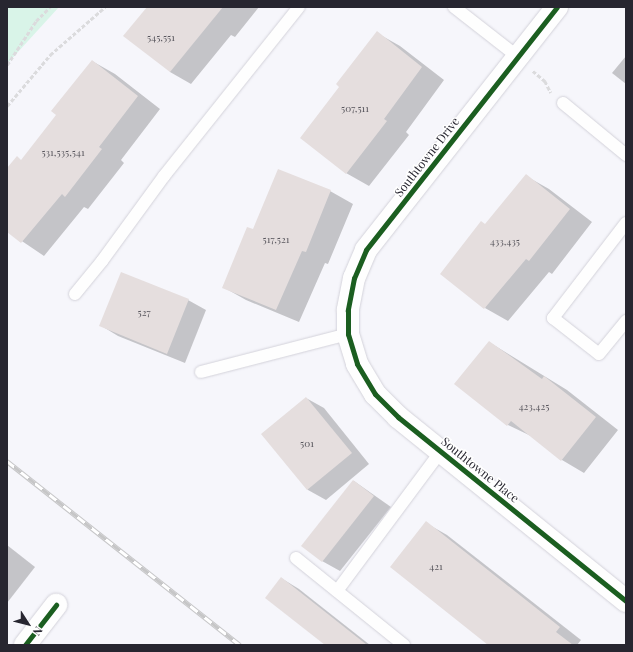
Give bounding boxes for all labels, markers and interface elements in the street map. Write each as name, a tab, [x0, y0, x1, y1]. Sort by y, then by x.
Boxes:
house number: 545,551	[147, 32, 175, 44]
house number: 507,511	[341, 103, 369, 115]
street label: Southtowne Drive	[391, 114, 463, 200]
house number: 531,535,541	[41, 147, 85, 159]
house number: 517,521	[263, 234, 289, 246]
house number: 433,435	[490, 236, 520, 248]
house number: 527	[138, 307, 150, 319]
house number: 423,425	[519, 401, 549, 413]
street label: Southtowne Place	[438, 434, 522, 506]
house number: 501	[300, 438, 314, 450]
house number: 421	[429, 561, 443, 573]
north arrow	[8, 604, 48, 644]
text: N	[30, 624, 47, 639]

